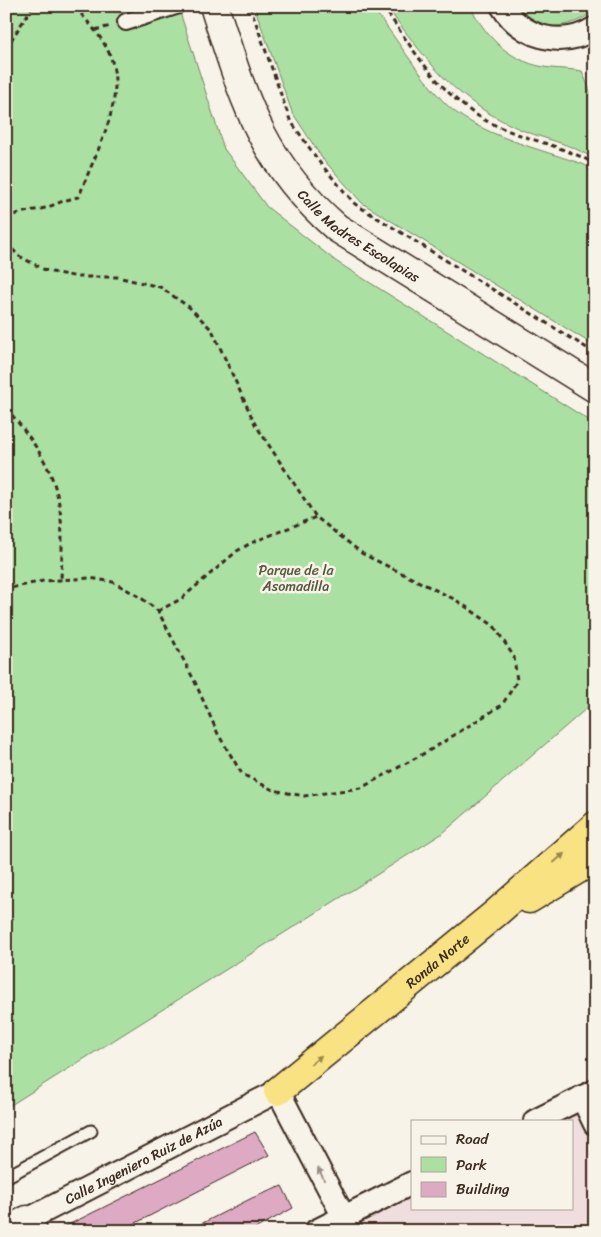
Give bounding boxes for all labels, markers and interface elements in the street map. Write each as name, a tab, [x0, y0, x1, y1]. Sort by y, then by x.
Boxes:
street label: Calle Madres Escolapias	[291, 183, 426, 289]
park label: Parque de la Asomadilla	[258, 558, 335, 599]
one-way arrow	[552, 852, 564, 864]
street label: Ronda Norte	[400, 927, 475, 995]
one-way arrow	[309, 1054, 322, 1065]
street label: Calle Ingeniero Ruiz de Azúa	[60, 1109, 227, 1211]
legend	[411, 1120, 574, 1210]
text: Road	[456, 1126, 489, 1152]
text: Park	[456, 1152, 487, 1178]
one-way arrow	[317, 1167, 325, 1181]
text: Building	[456, 1176, 510, 1202]

